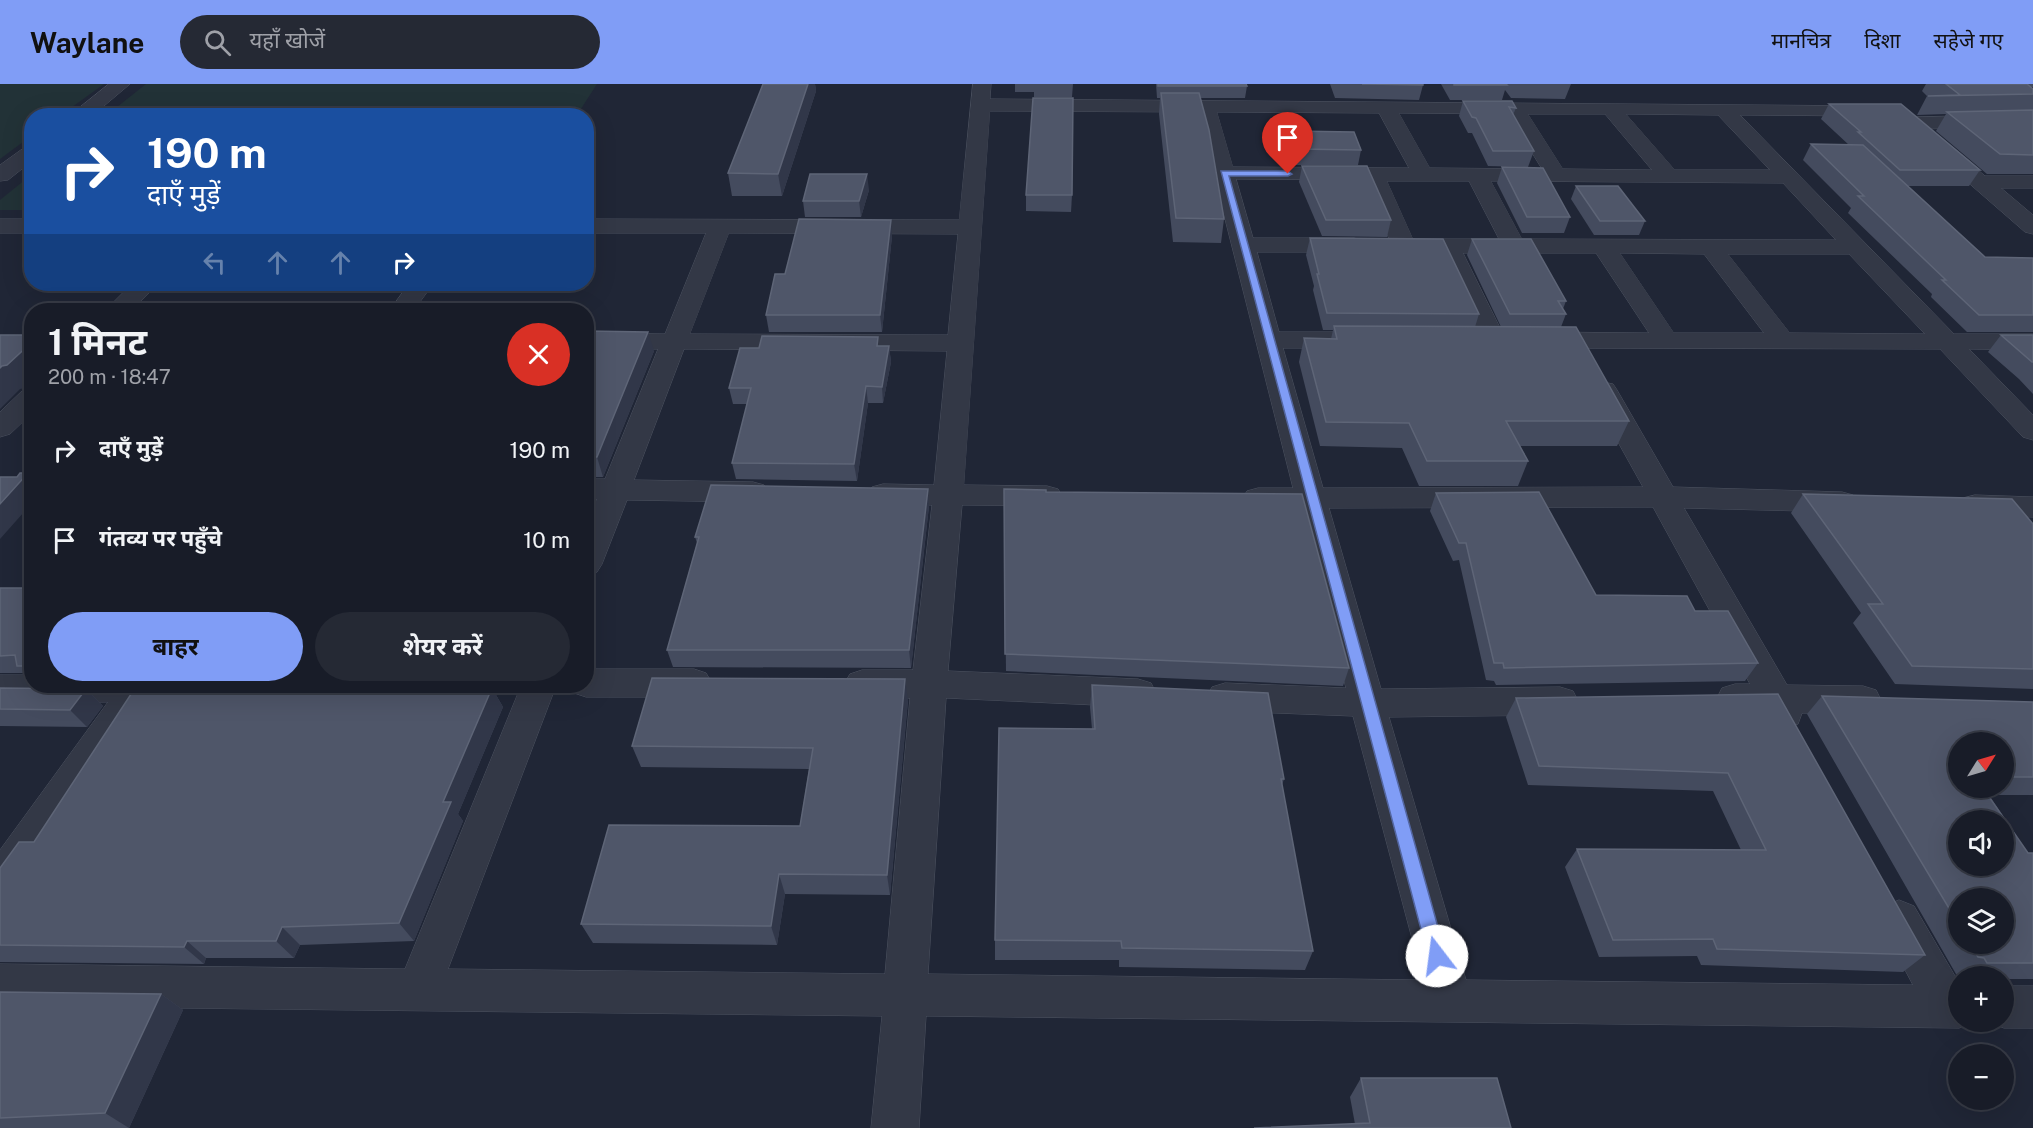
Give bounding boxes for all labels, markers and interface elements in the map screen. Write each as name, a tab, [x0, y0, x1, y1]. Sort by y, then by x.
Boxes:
search box	[180, 15, 600, 69]
text: Waylane	[30, 26, 144, 59]
icon: search	[201, 26, 234, 59]
text: यहाँ खोजें	[249, 27, 325, 53]
text: मानचित्र	[1771, 28, 1831, 53]
text: दिशा	[1864, 28, 1901, 53]
text: सहेजे गए	[1934, 28, 2003, 53]
pin	[1262, 112, 1313, 174]
icon: arrive	[1271, 121, 1304, 154]
text: 190 m	[147, 128, 267, 177]
icon: right	[48, 132, 126, 210]
text: दाएँ मुड़ें	[147, 178, 220, 210]
icon: left	[198, 246, 231, 279]
icon: ahead	[261, 246, 294, 279]
icon: ahead	[324, 246, 357, 279]
icon: right	[387, 246, 420, 279]
text: 1 मिनट	[48, 321, 147, 363]
button: close	[507, 323, 570, 386]
text: 200 m · 18:47	[48, 365, 171, 389]
icon: right	[48, 434, 81, 467]
text: दाएँ मुड़ें	[99, 435, 163, 461]
text: 190 m	[510, 437, 570, 463]
icon: arrive	[48, 524, 81, 557]
text: गंतव्य पर पहुँचे	[99, 525, 222, 551]
text: 10 m	[523, 527, 570, 553]
button: बाहर	[48, 612, 303, 681]
button: शेयर करें	[315, 612, 570, 681]
north arrow	[1948, 732, 2014, 798]
map controls	[1948, 732, 2014, 1110]
button: sound	[1948, 810, 2014, 876]
button: layers	[1948, 888, 2014, 954]
position arrow	[1405, 924, 1469, 988]
button: +	[1948, 966, 2014, 1032]
button: −	[1948, 1044, 2014, 1110]

